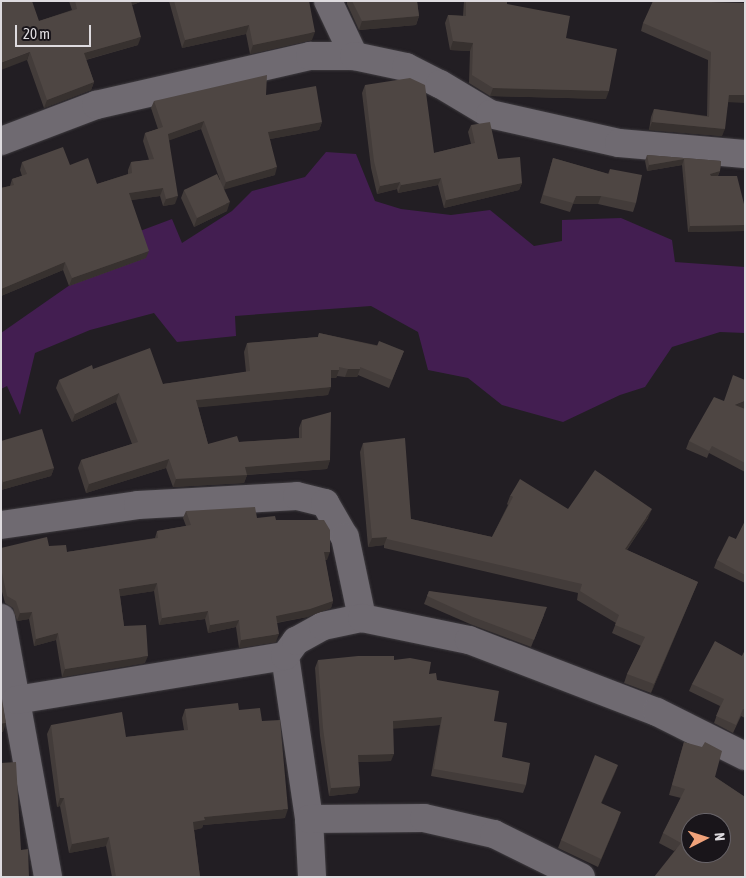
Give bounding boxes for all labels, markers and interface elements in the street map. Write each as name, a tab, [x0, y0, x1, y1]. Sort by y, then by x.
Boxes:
scale bar	[18, 15, 94, 47]
text: 20 m	[23, 25, 50, 42]
north arrow	[681, 813, 731, 863]
text: N	[712, 832, 728, 842]

